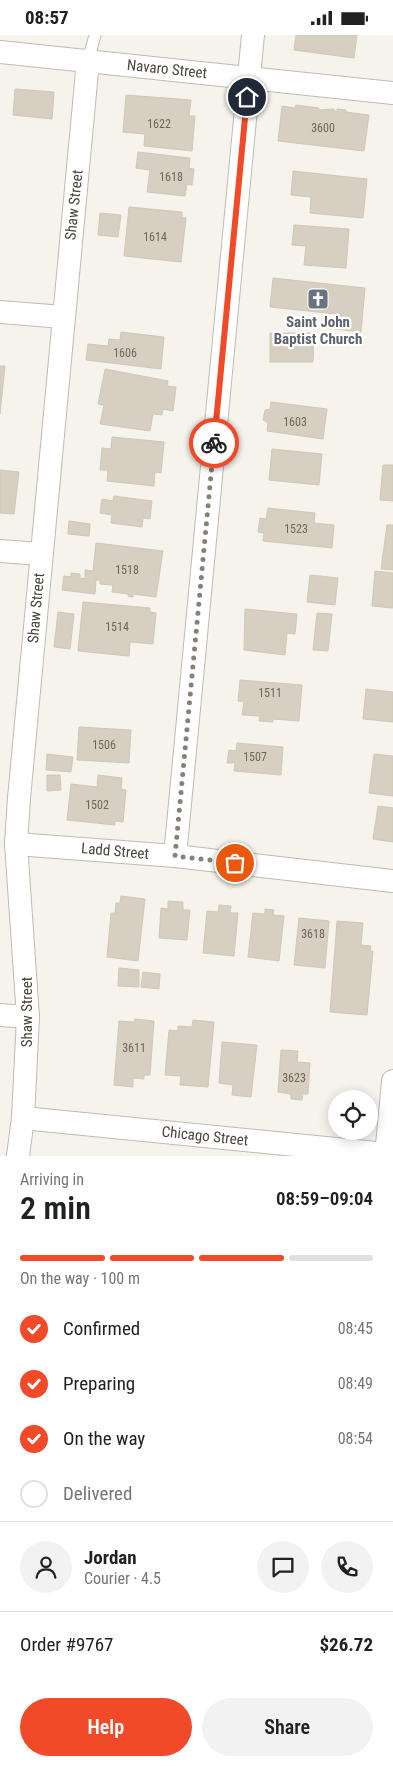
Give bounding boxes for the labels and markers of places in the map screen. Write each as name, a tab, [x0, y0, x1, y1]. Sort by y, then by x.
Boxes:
pin	[226, 76, 268, 118]
church icon: Saint John Baptist Church	[306, 287, 330, 311]
place label: Saint John Baptist Church	[274, 313, 362, 348]
pin	[214, 842, 256, 884]

